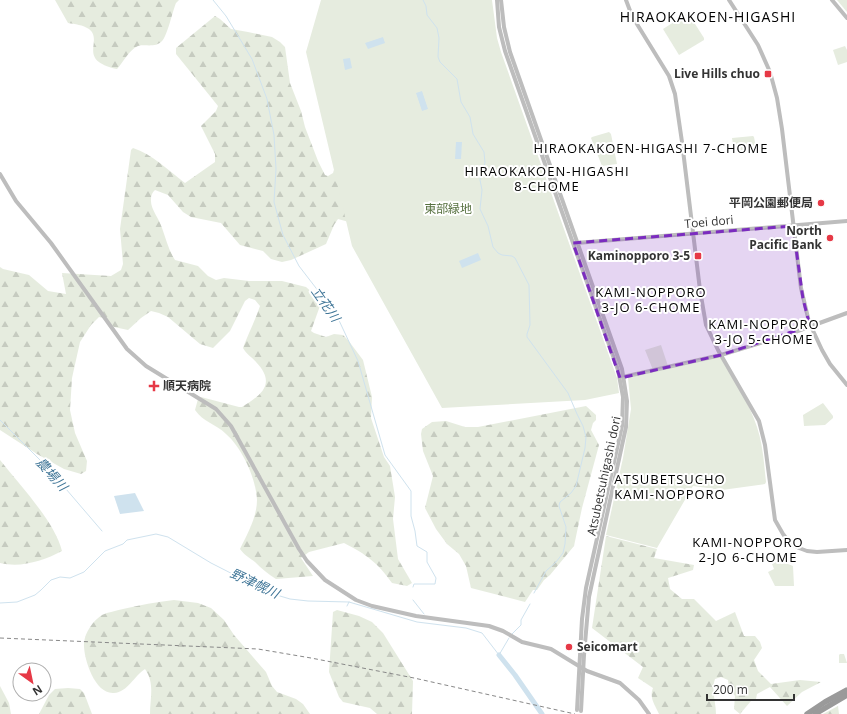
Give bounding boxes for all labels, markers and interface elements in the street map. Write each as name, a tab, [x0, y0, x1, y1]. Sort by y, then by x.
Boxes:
district label: HIRAOKAKOEN-HIGASHI	[620, 7, 796, 26]
place label: Live Hills chuo	[674, 65, 760, 82]
marker: Live Hills chuo	[763, 69, 773, 79]
district label: HIRAOKAKOEN-HIGASHI 7-CHOME	[533, 139, 769, 157]
district label: HIRAOKAKOEN-HIGASHI 8-CHOME	[464, 162, 630, 195]
place label: 平岡公園郵便局	[729, 194, 813, 211]
marker: 平岡公園郵便局	[816, 198, 826, 208]
park label: 東部緑地	[424, 200, 472, 217]
street label: Toei dori	[684, 211, 734, 232]
place label: North Pacific Bank	[749, 222, 823, 253]
marker: North Pacific Bank	[825, 233, 835, 243]
place label: Kaminopporo 3-5	[588, 247, 690, 264]
marker: Kaminopporo 3-5	[693, 251, 703, 261]
water label: 立花川	[307, 283, 346, 327]
district label: KAMI-NOPPORO 3-JO 6-CHOME	[595, 283, 707, 316]
district label: KAMI-NOPPORO 3-JO 5-CHOME	[708, 315, 820, 348]
place label: 順天病院	[163, 377, 211, 394]
marker: 順天病院	[148, 380, 160, 392]
street label: Atsubetsuhigashi dori	[583, 415, 624, 537]
water label: 農場川	[32, 453, 73, 496]
district label: ATSUBETSUCHO KAMI-NOPPORO	[614, 470, 726, 503]
district label: KAMI-NOPPORO 2-JO 6-CHOME	[692, 533, 804, 566]
water label: 野津幌川	[228, 564, 284, 603]
place label: Seicomart	[577, 638, 638, 655]
marker: Seicomart	[564, 642, 574, 652]
north arrow	[12, 662, 52, 702]
scale bar	[707, 676, 794, 702]
text: 200 m	[713, 681, 748, 698]
text: N	[30, 682, 46, 700]

